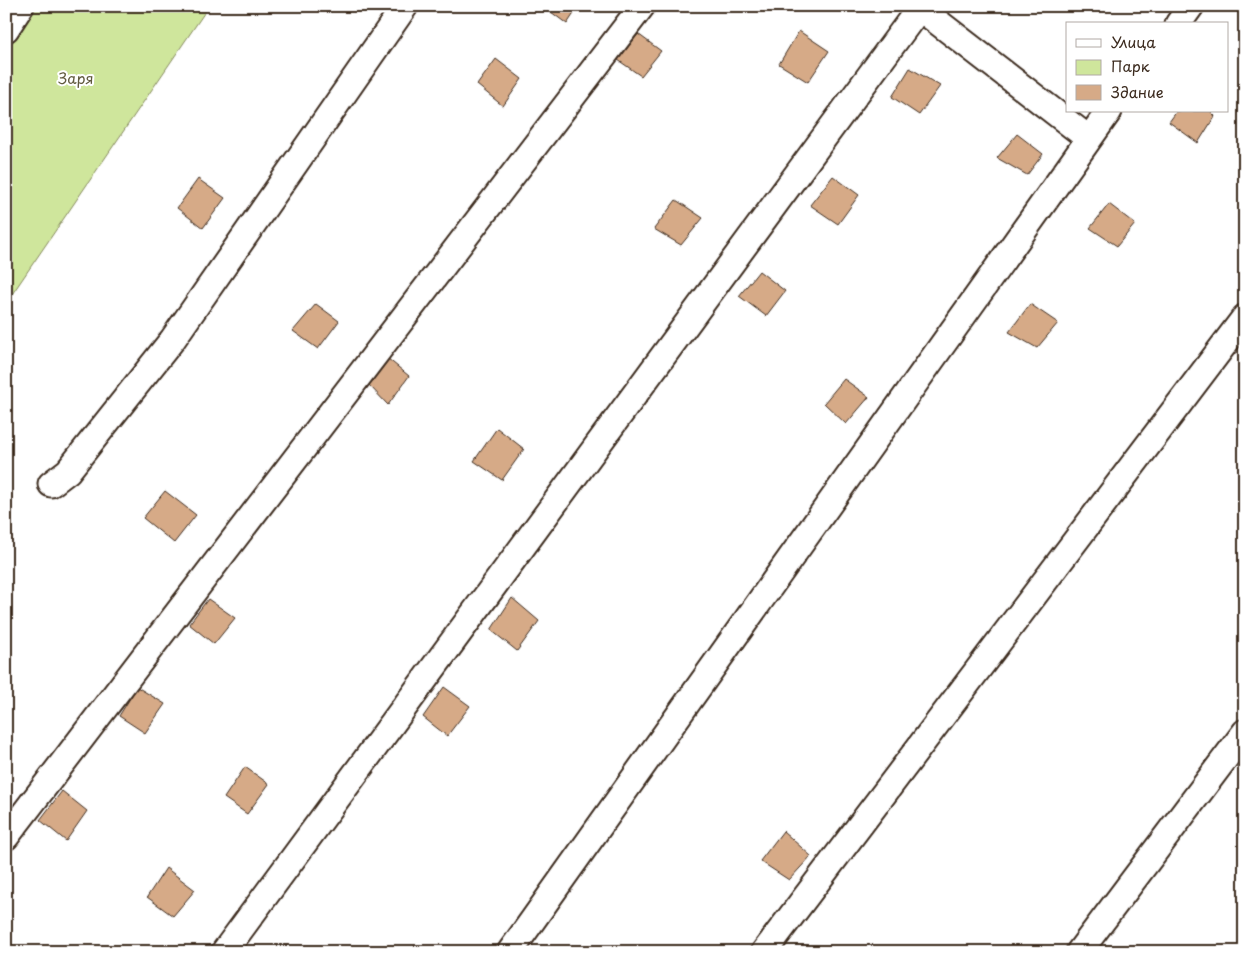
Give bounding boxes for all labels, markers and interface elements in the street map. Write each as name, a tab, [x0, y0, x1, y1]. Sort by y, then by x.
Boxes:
legend	[1066, 22, 1228, 112]
text: Улица	[1111, 30, 1156, 53]
text: Парк	[1111, 54, 1150, 77]
park label: Заря	[58, 66, 94, 89]
text: Здание	[1111, 80, 1164, 103]

